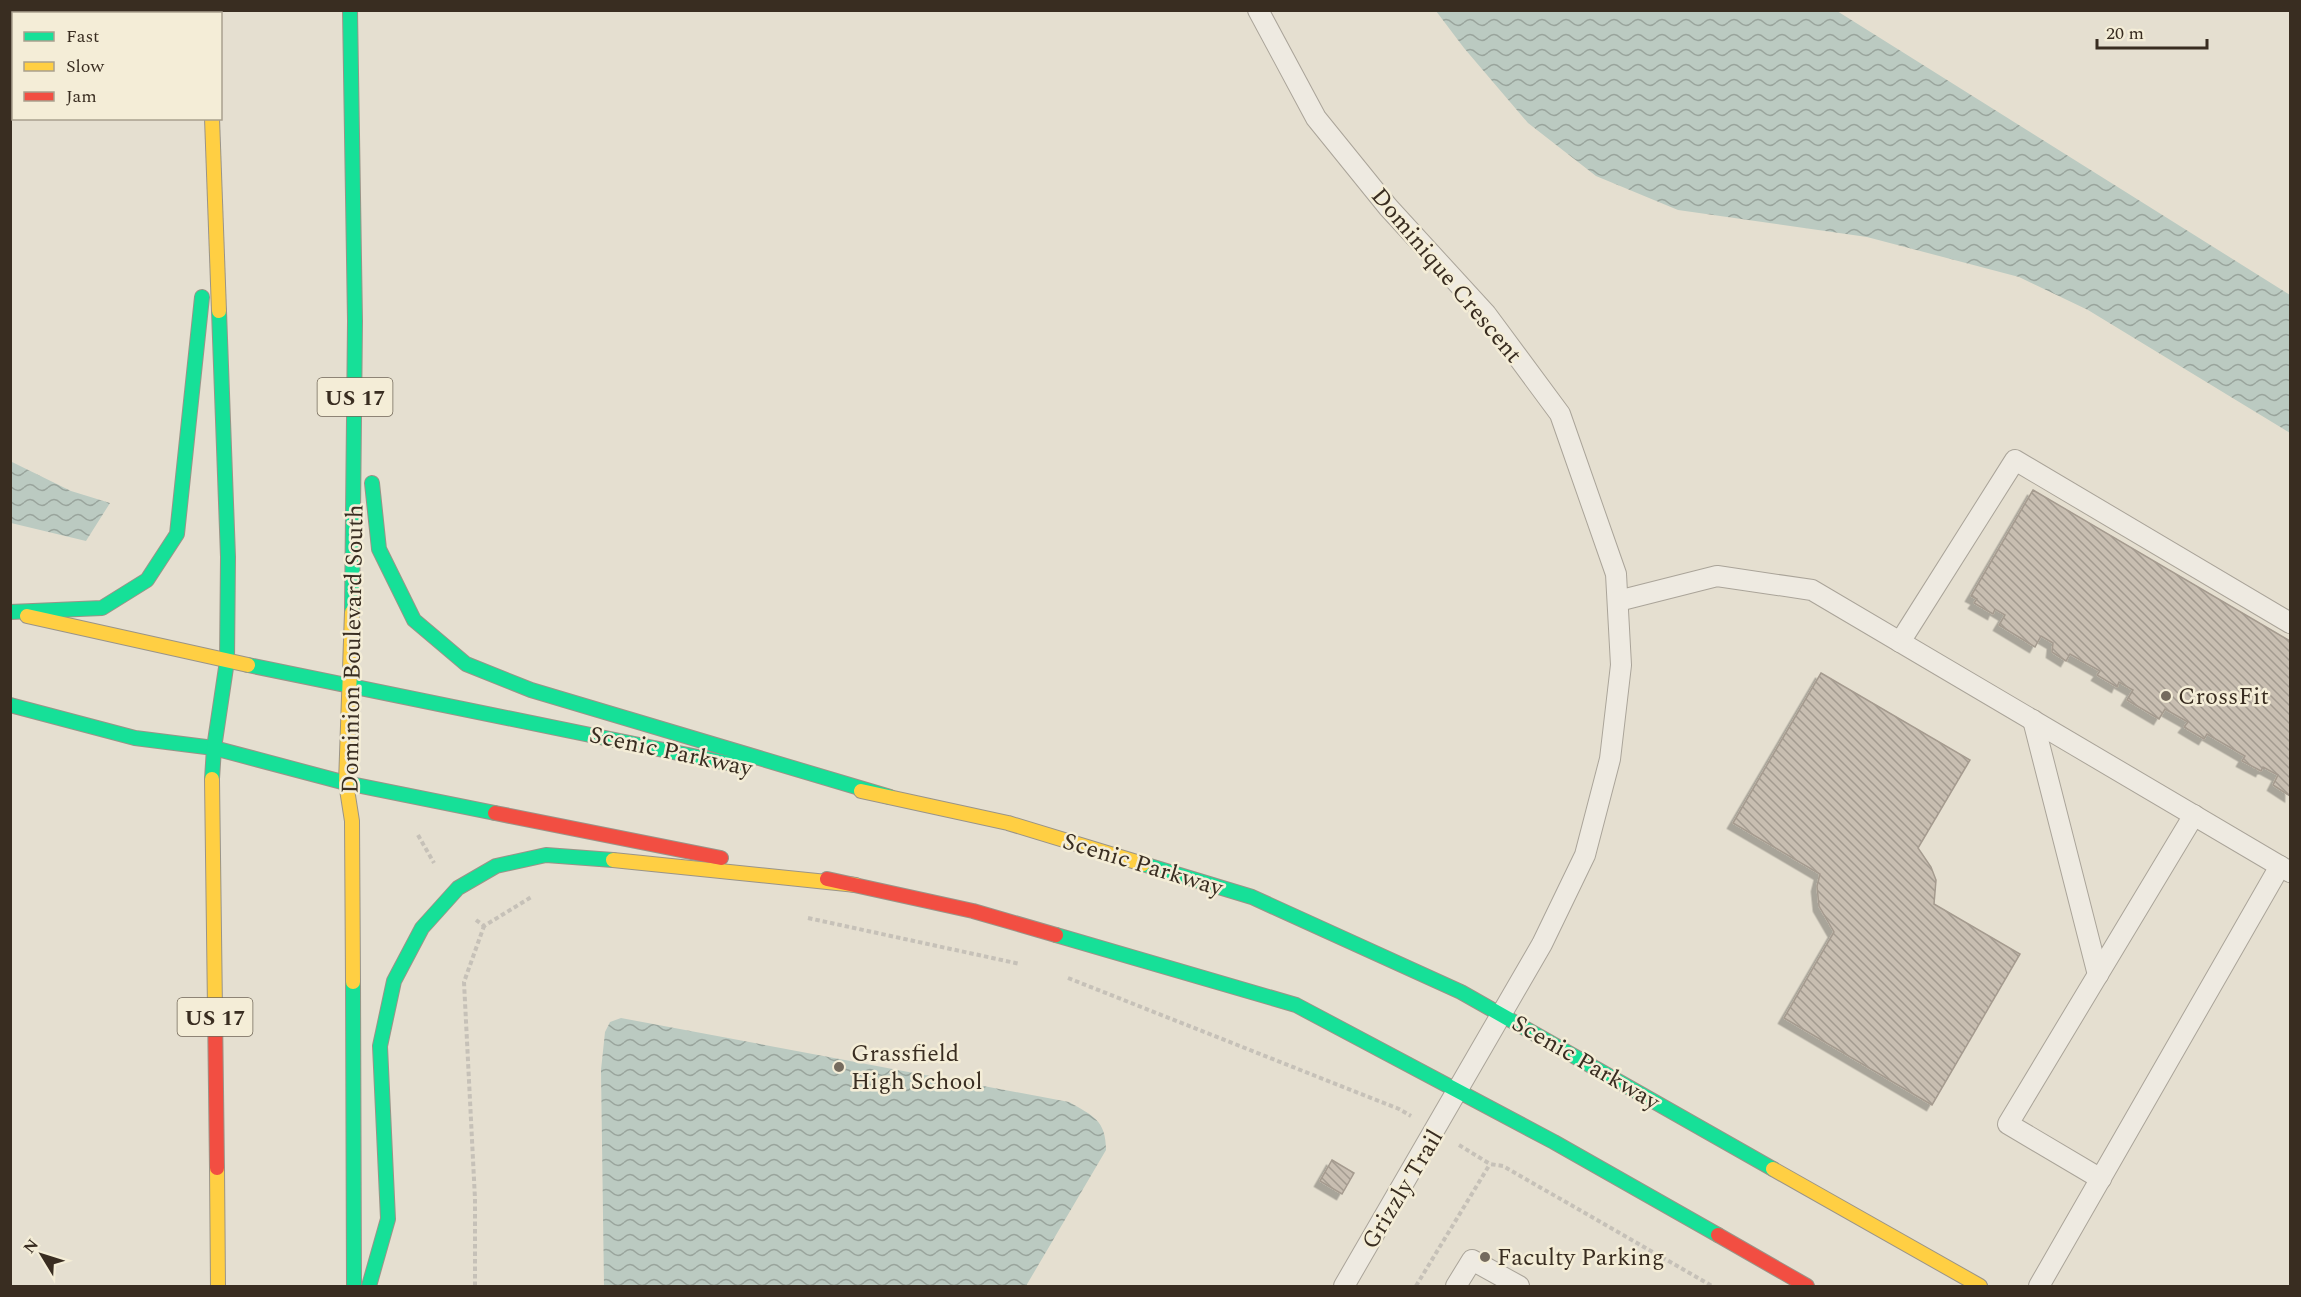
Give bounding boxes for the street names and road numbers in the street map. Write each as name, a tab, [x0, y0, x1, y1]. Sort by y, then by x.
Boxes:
street label: Dominique Crescent	[1362, 180, 1531, 371]
road number: US 17	[318, 378, 392, 416]
street label: Dominion Boulevard South	[332, 504, 374, 794]
street label: Scenic Parkway	[586, 717, 757, 787]
street label: Scenic Parkway	[1058, 823, 1229, 907]
road number: US 17	[178, 998, 252, 1036]
street label: Scenic Parkway	[1505, 1006, 1668, 1121]
street label: Grizzly Trail	[1353, 1123, 1453, 1256]

